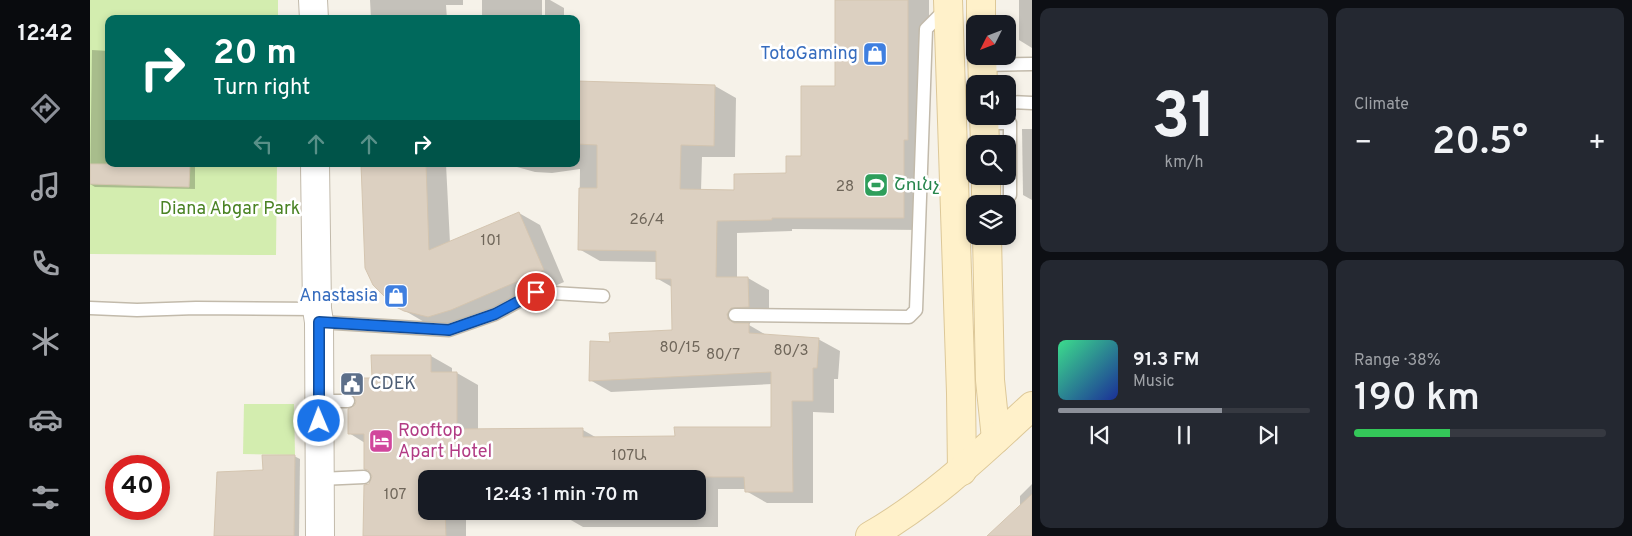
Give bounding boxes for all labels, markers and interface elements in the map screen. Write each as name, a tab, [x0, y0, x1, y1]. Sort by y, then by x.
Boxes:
north arrow	[966, 15, 1016, 65]
map controls	[966, 15, 1016, 245]
text: 12:42	[17, 21, 73, 48]
text: 20 m	[213, 32, 297, 76]
icon: right	[130, 35, 195, 100]
shop icon: TotoGaming	[862, 41, 888, 67]
place label: TotoGaming	[760, 43, 858, 66]
text: Turn right	[213, 75, 310, 102]
button: sound	[966, 75, 1016, 125]
text: 31	[1152, 79, 1216, 161]
icon: directions	[28, 91, 63, 126]
text: Climate	[1354, 95, 1409, 115]
text: 20.5°	[1432, 119, 1528, 168]
text: −	[1354, 126, 1372, 162]
text: +	[1588, 126, 1606, 162]
icon: left	[249, 130, 277, 158]
icon: ahead	[302, 130, 330, 158]
icon: ahead	[355, 130, 383, 158]
icon: right	[408, 130, 436, 158]
button: search	[966, 135, 1016, 185]
text: km/h	[1165, 153, 1203, 173]
icon: music	[28, 169, 63, 204]
sports icon: Շունչ	[863, 172, 889, 198]
place label: Շունչ	[894, 174, 940, 197]
house number: 28	[836, 178, 854, 197]
button: layers	[966, 195, 1016, 245]
park label: Diana Abgar Park	[160, 198, 300, 221]
house number: 26/4	[630, 211, 664, 230]
house number: 101	[481, 232, 501, 251]
icon: phone	[28, 246, 63, 281]
pin	[515, 271, 557, 313]
icon: arrive	[522, 278, 550, 306]
shop icon: Anastasia	[383, 283, 409, 309]
place label: Anastasia	[299, 285, 378, 308]
icon: climate	[28, 324, 63, 359]
house number: 80/15	[660, 339, 700, 358]
house number: 80/3	[773, 342, 809, 361]
house number: 80/7	[706, 346, 740, 365]
text: 91.3 FM	[1133, 348, 1199, 372]
text: Range · 38%	[1354, 351, 1441, 371]
public building icon: CDEK	[339, 371, 365, 397]
text: Music	[1133, 372, 1174, 392]
place label: CDEK	[370, 373, 416, 396]
text: 190 km	[1354, 375, 1480, 424]
position arrow	[292, 394, 344, 446]
icon: car	[28, 402, 63, 437]
place label: Rooftop Apart Hotel	[398, 420, 492, 464]
icon: previous	[1086, 421, 1114, 449]
icon: pause	[1170, 421, 1198, 449]
icon: next	[1254, 421, 1282, 449]
hotel icon: Rooftop Apart Hotel	[368, 428, 394, 454]
house number: 107Ա	[611, 447, 647, 466]
speed limit sign: 40	[105, 455, 170, 520]
icon: filters	[28, 480, 63, 515]
text: 12:43 · 1 min · 70 m	[485, 483, 639, 507]
house number: 107	[384, 486, 406, 505]

